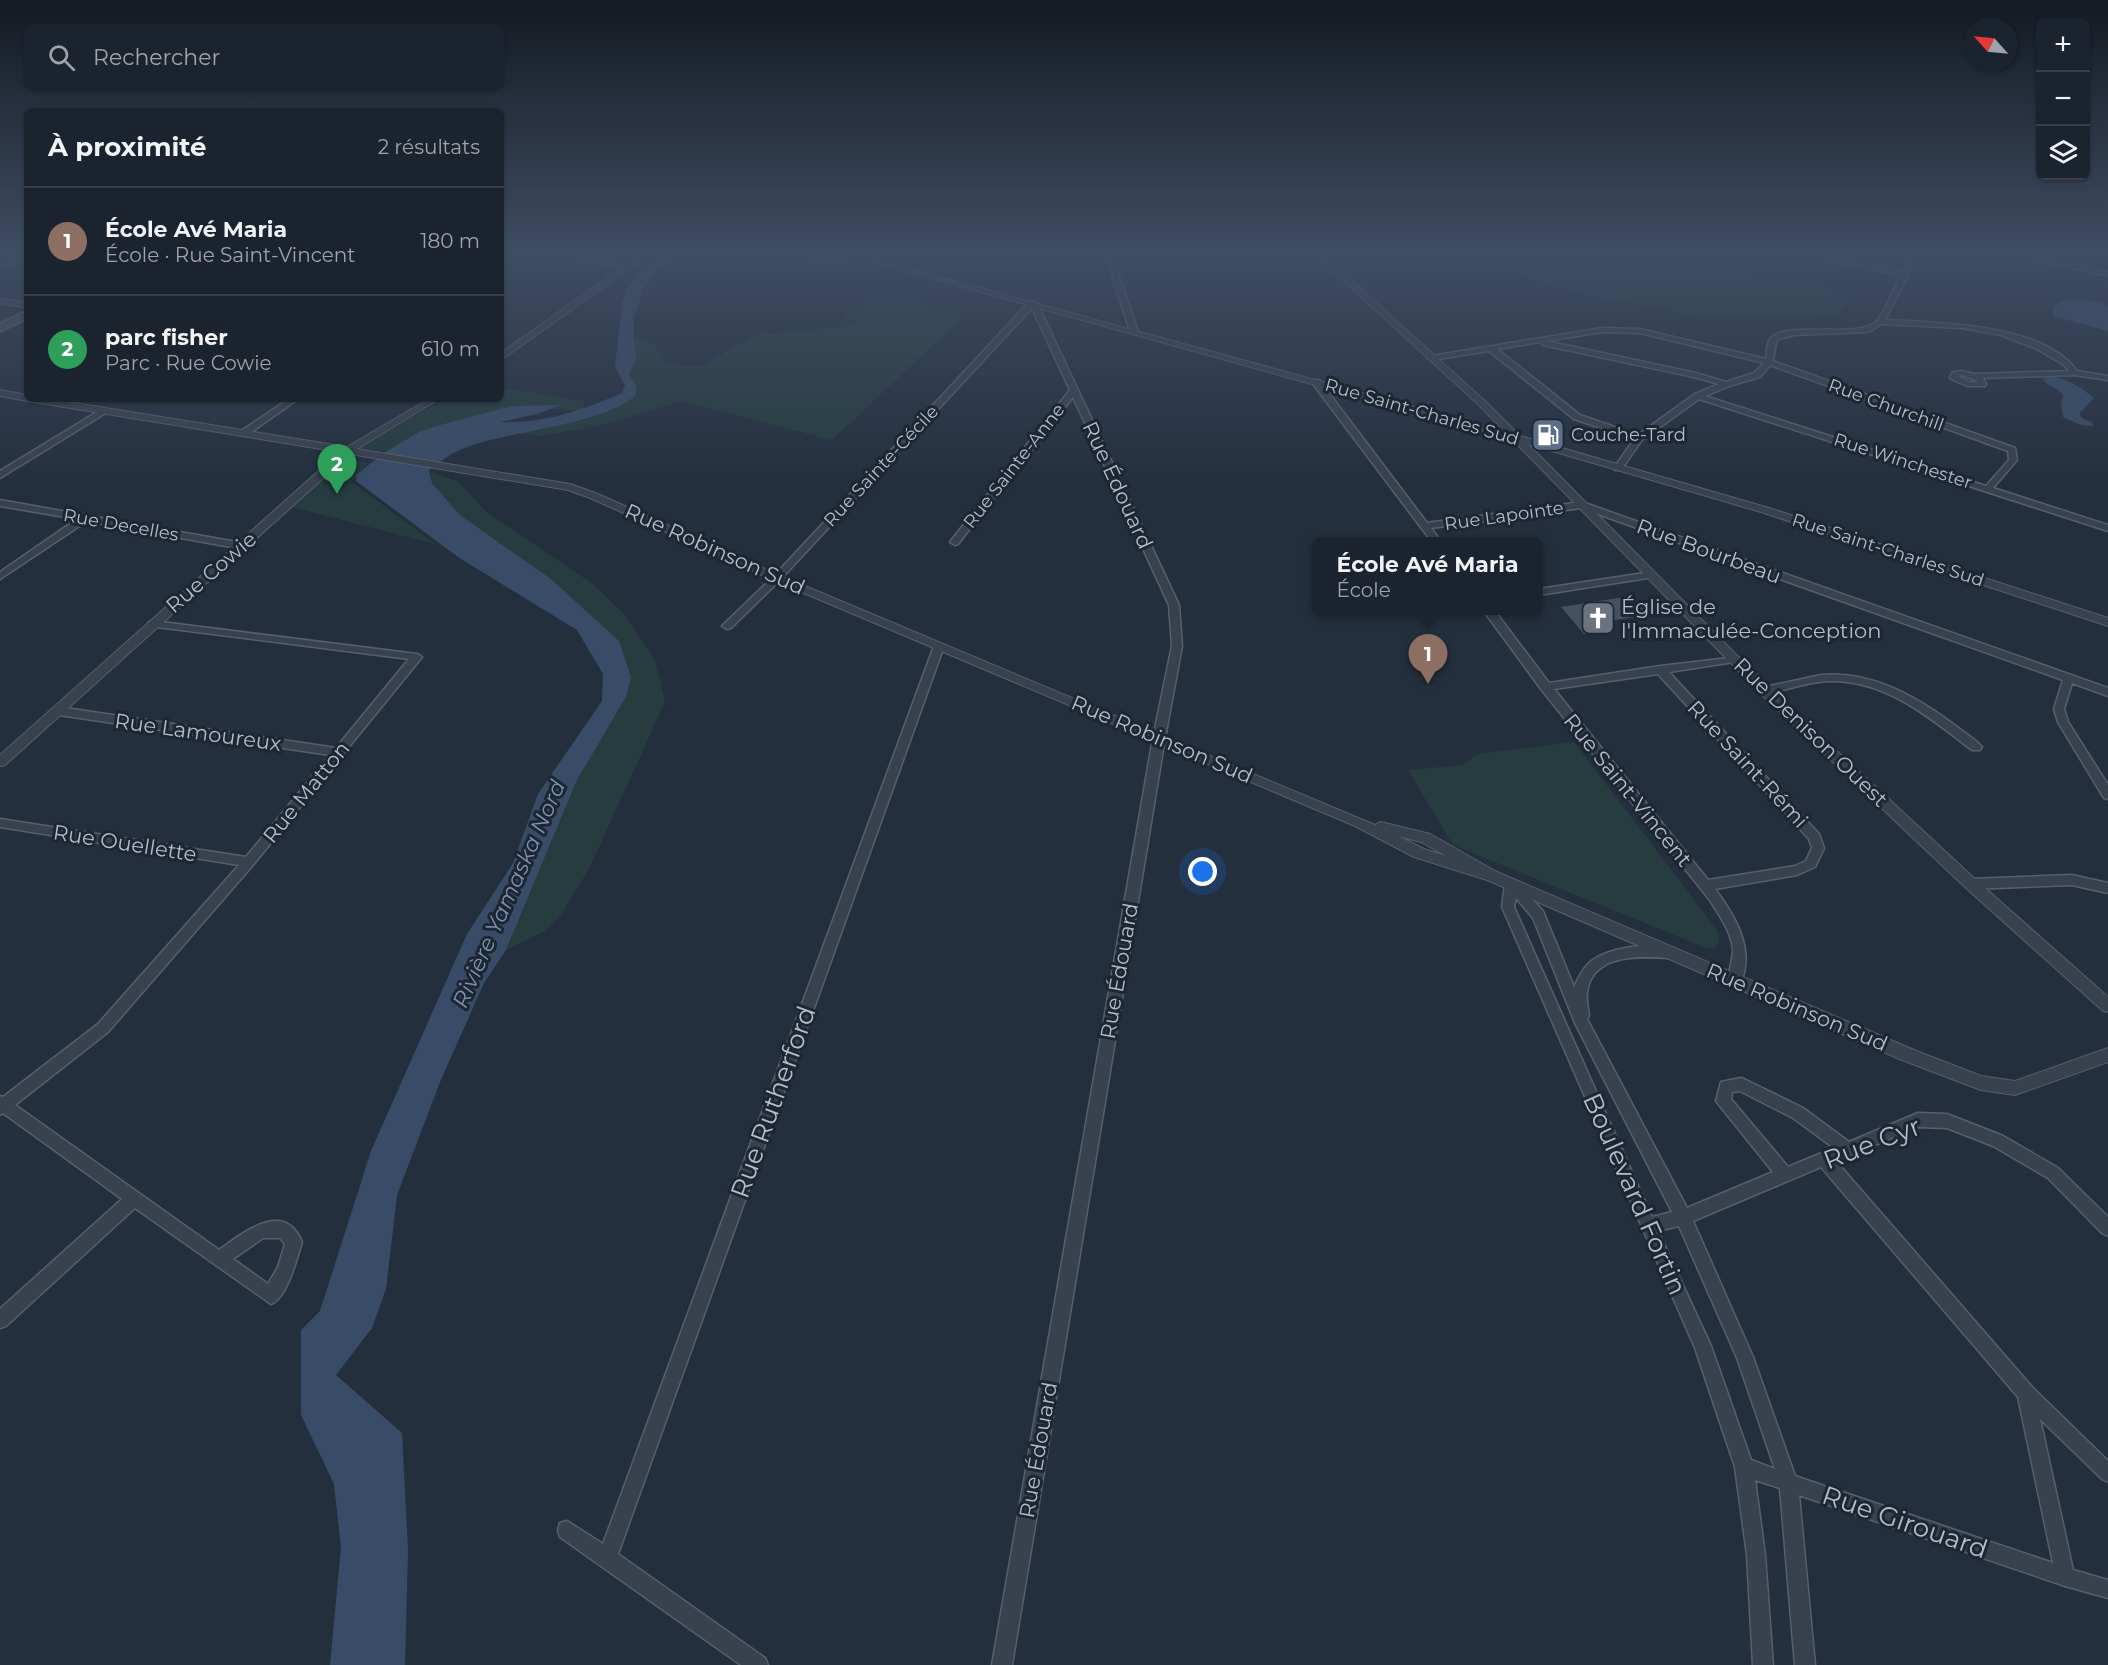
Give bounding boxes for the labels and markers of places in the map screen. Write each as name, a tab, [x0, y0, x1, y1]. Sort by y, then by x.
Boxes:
fuel station icon: Couche-Tard	[1530, 417, 1566, 453]
place label: Couche-Tard	[1571, 424, 1686, 446]
pin: 2	[318, 444, 356, 494]
place label: Église de l'Immaculée-Conception	[1621, 594, 1881, 643]
church icon: Église de l'Immaculée-Conception	[1580, 600, 1616, 636]
pin: 1	[1408, 634, 1448, 684]

